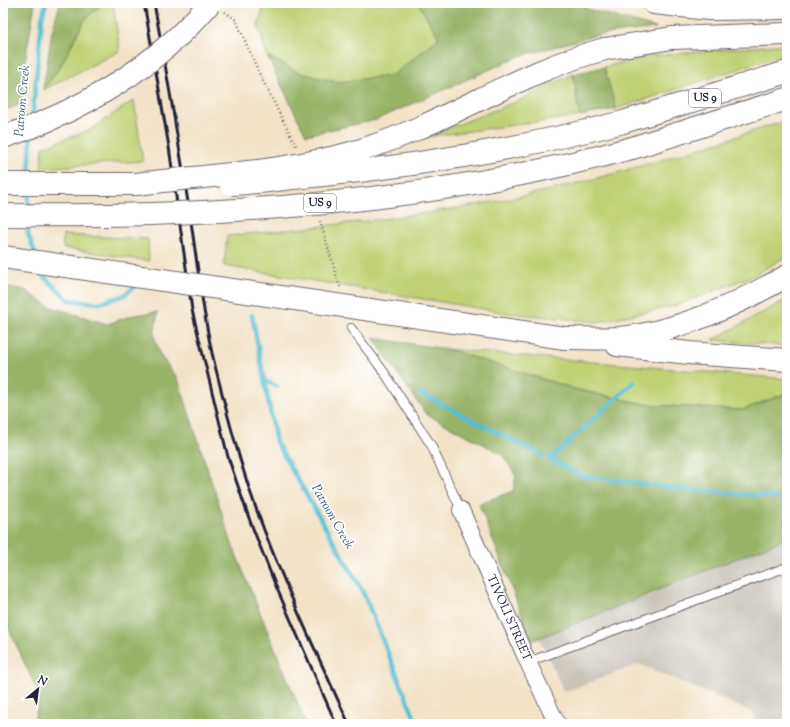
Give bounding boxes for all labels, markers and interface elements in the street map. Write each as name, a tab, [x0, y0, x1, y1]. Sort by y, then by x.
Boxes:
water label: Patroon Creek	[11, 64, 35, 138]
road number: US 9	[689, 89, 721, 107]
road number: US 9	[304, 194, 336, 212]
water label: Patroon Creek	[306, 481, 358, 553]
street label: TIVOLI STREET	[482, 572, 536, 665]
north arrow	[18, 669, 58, 709]
text: N	[34, 672, 50, 690]

